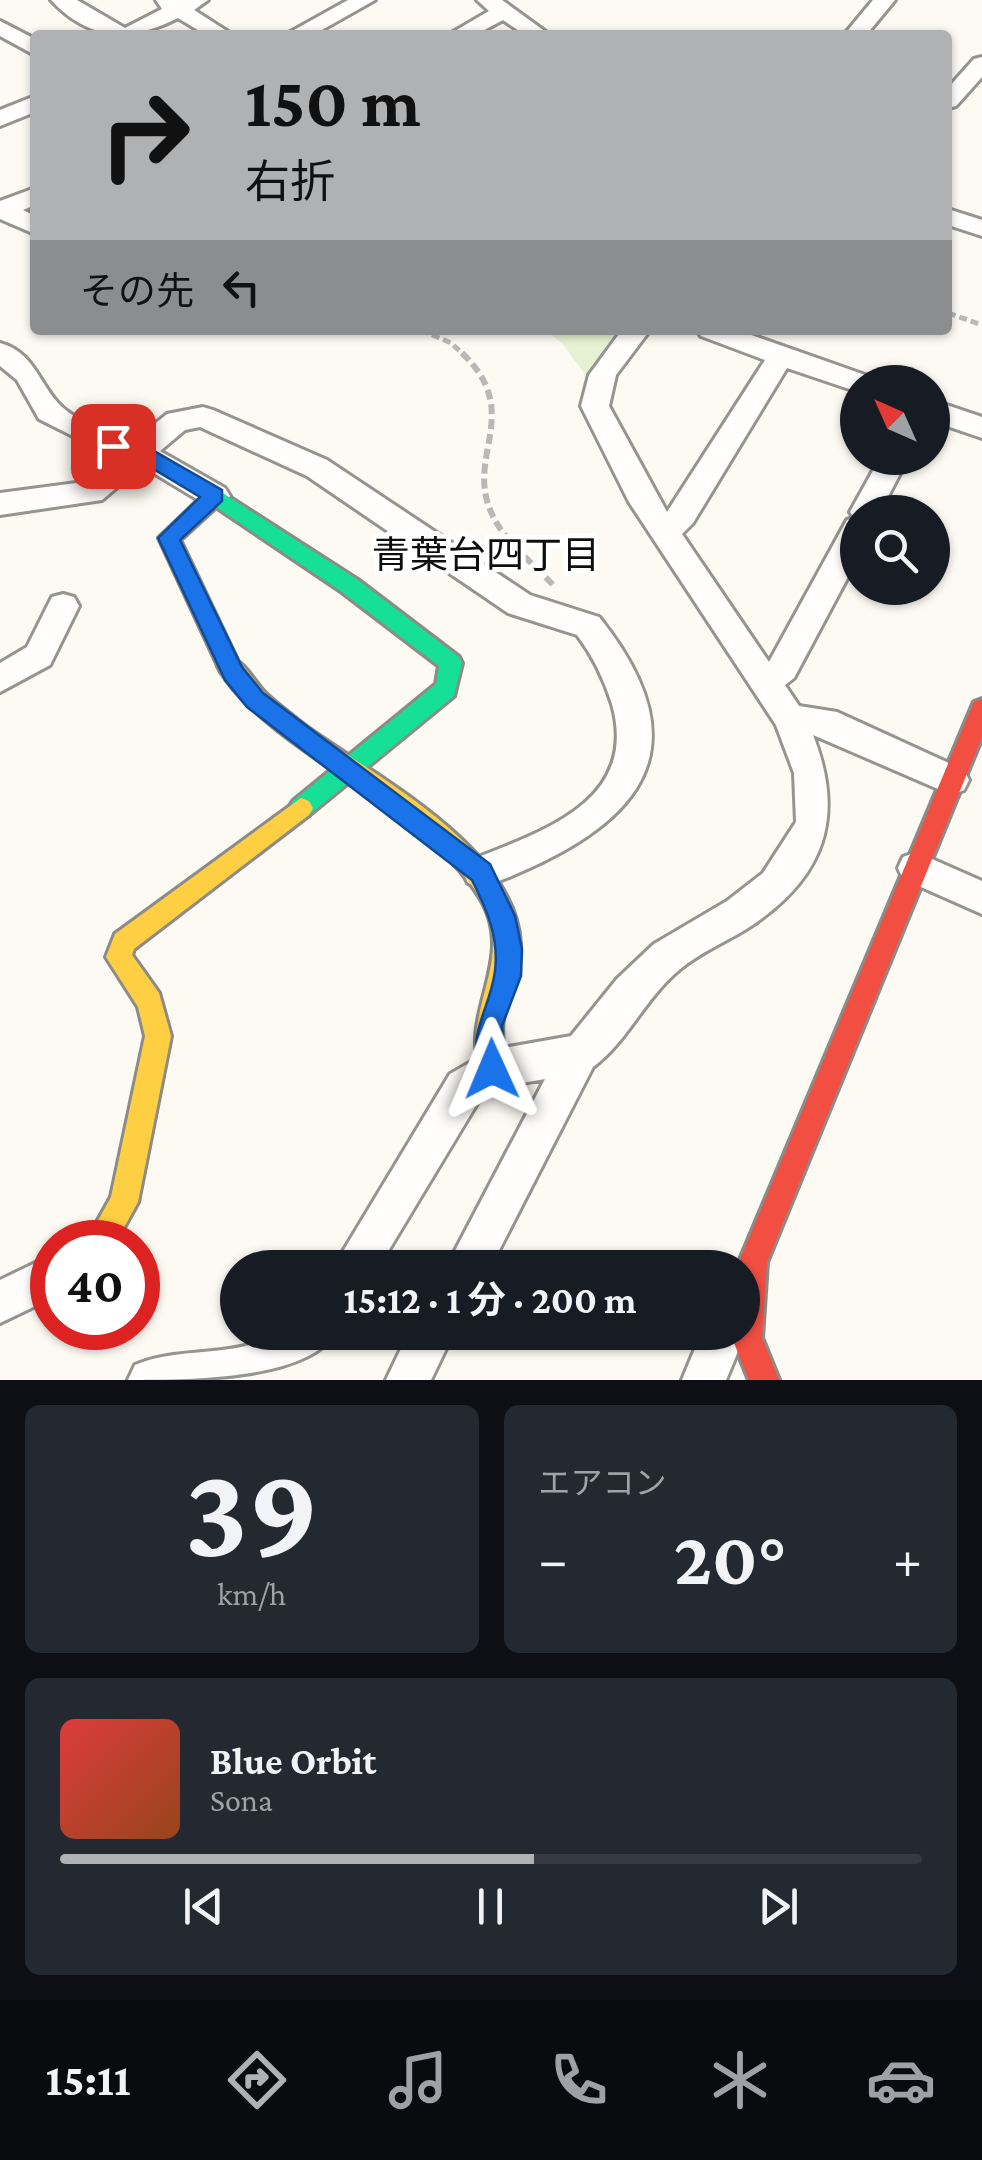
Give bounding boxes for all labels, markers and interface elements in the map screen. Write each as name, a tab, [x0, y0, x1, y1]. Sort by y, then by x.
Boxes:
text: 150 m	[245, 63, 421, 141]
icon: right	[80, 70, 210, 200]
text: 右折	[245, 157, 335, 207]
icon: left	[214, 260, 269, 315]
text: その先	[80, 270, 194, 312]
north arrow	[840, 365, 950, 475]
map controls	[840, 365, 950, 605]
pin	[71, 404, 156, 489]
icon: arrive	[86, 419, 141, 474]
button: search	[840, 495, 950, 605]
district label: 青葉台四丁目	[372, 534, 600, 576]
position arrow	[440, 1017, 544, 1121]
speed limit sign: 40	[30, 1220, 160, 1350]
text: 15:12 · 1 分 · 200 m	[344, 1279, 636, 1321]
text: 39	[185, 1438, 319, 1583]
text: エアコン	[539, 1465, 667, 1501]
text: 20°	[674, 1517, 787, 1600]
text: −	[539, 1529, 568, 1590]
text: +	[893, 1529, 922, 1590]
text: km/h	[217, 1576, 286, 1612]
text: Blue Orbit	[210, 1740, 377, 1782]
text: Sona	[210, 1782, 273, 1818]
icon: previous	[176, 1879, 231, 1934]
icon: pause	[463, 1879, 518, 1934]
icon: next	[751, 1879, 806, 1934]
icon: directions	[222, 2045, 292, 2115]
icon: music	[383, 2045, 453, 2115]
icon: phone	[544, 2045, 614, 2115]
icon: climate	[705, 2045, 775, 2115]
icon: car	[866, 2045, 936, 2115]
text: 15:11	[46, 2055, 131, 2105]

